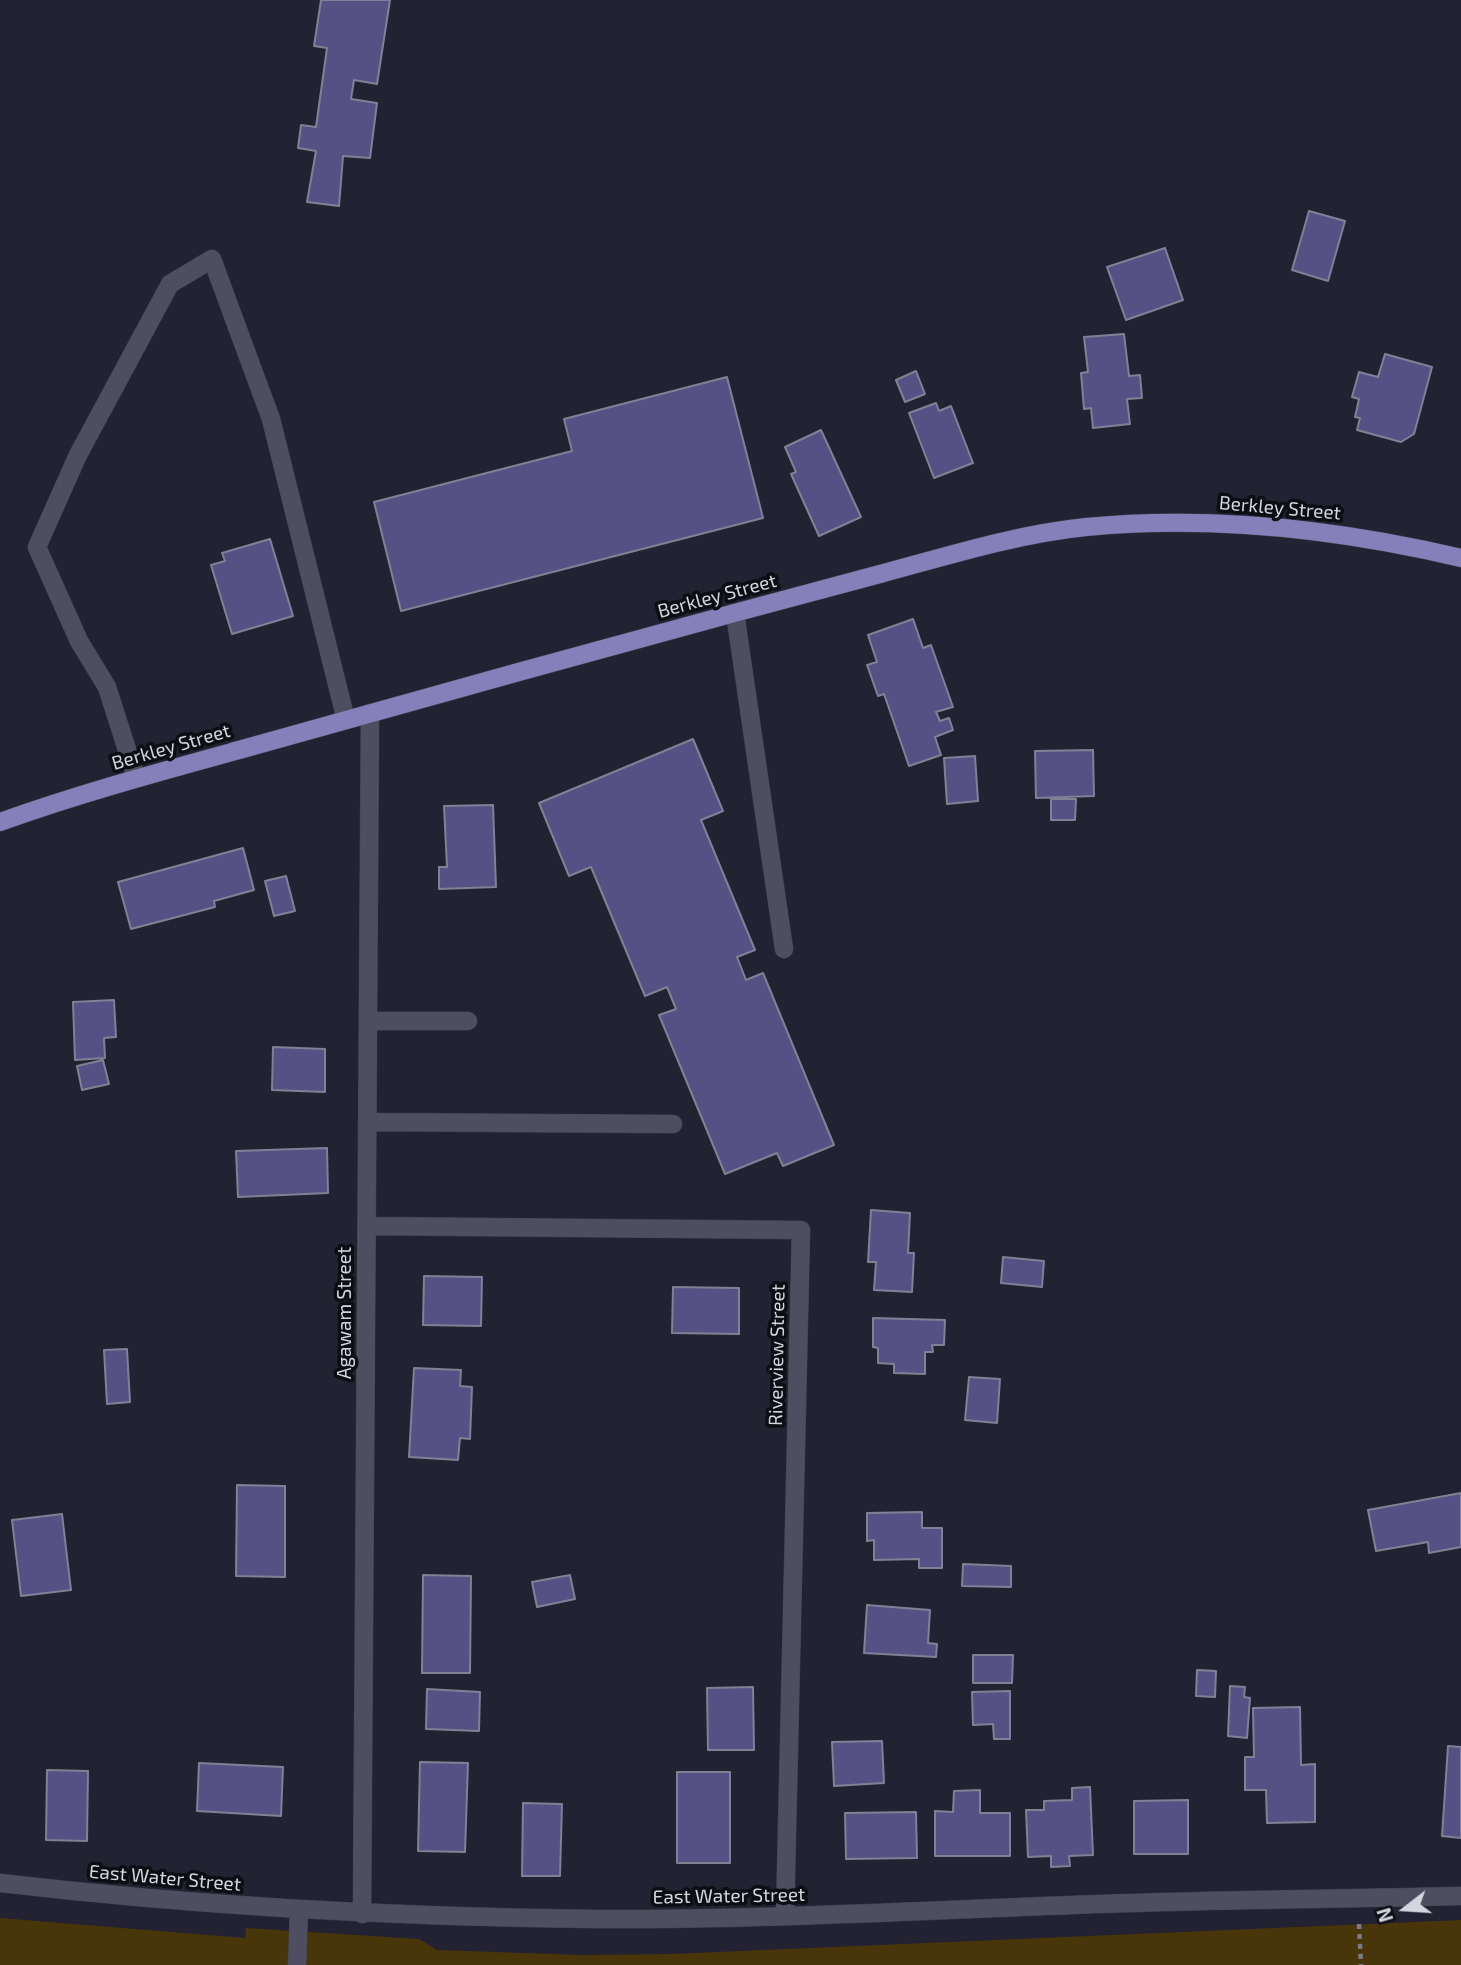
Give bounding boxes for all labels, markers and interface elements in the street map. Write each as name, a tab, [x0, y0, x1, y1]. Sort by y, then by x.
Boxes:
street label: Berkley Street	[1218, 491, 1342, 525]
street label: Berkley Street	[655, 569, 779, 623]
street label: Berkley Street	[109, 719, 233, 775]
street label: Agawam Street	[334, 1247, 356, 1379]
street label: Riverview Street	[764, 1284, 790, 1426]
street label: East Water Street	[88, 1860, 242, 1896]
north arrow	[1370, 1874, 1440, 1944]
street label: East Water Street	[653, 1883, 805, 1909]
text: N	[1371, 1905, 1397, 1925]

